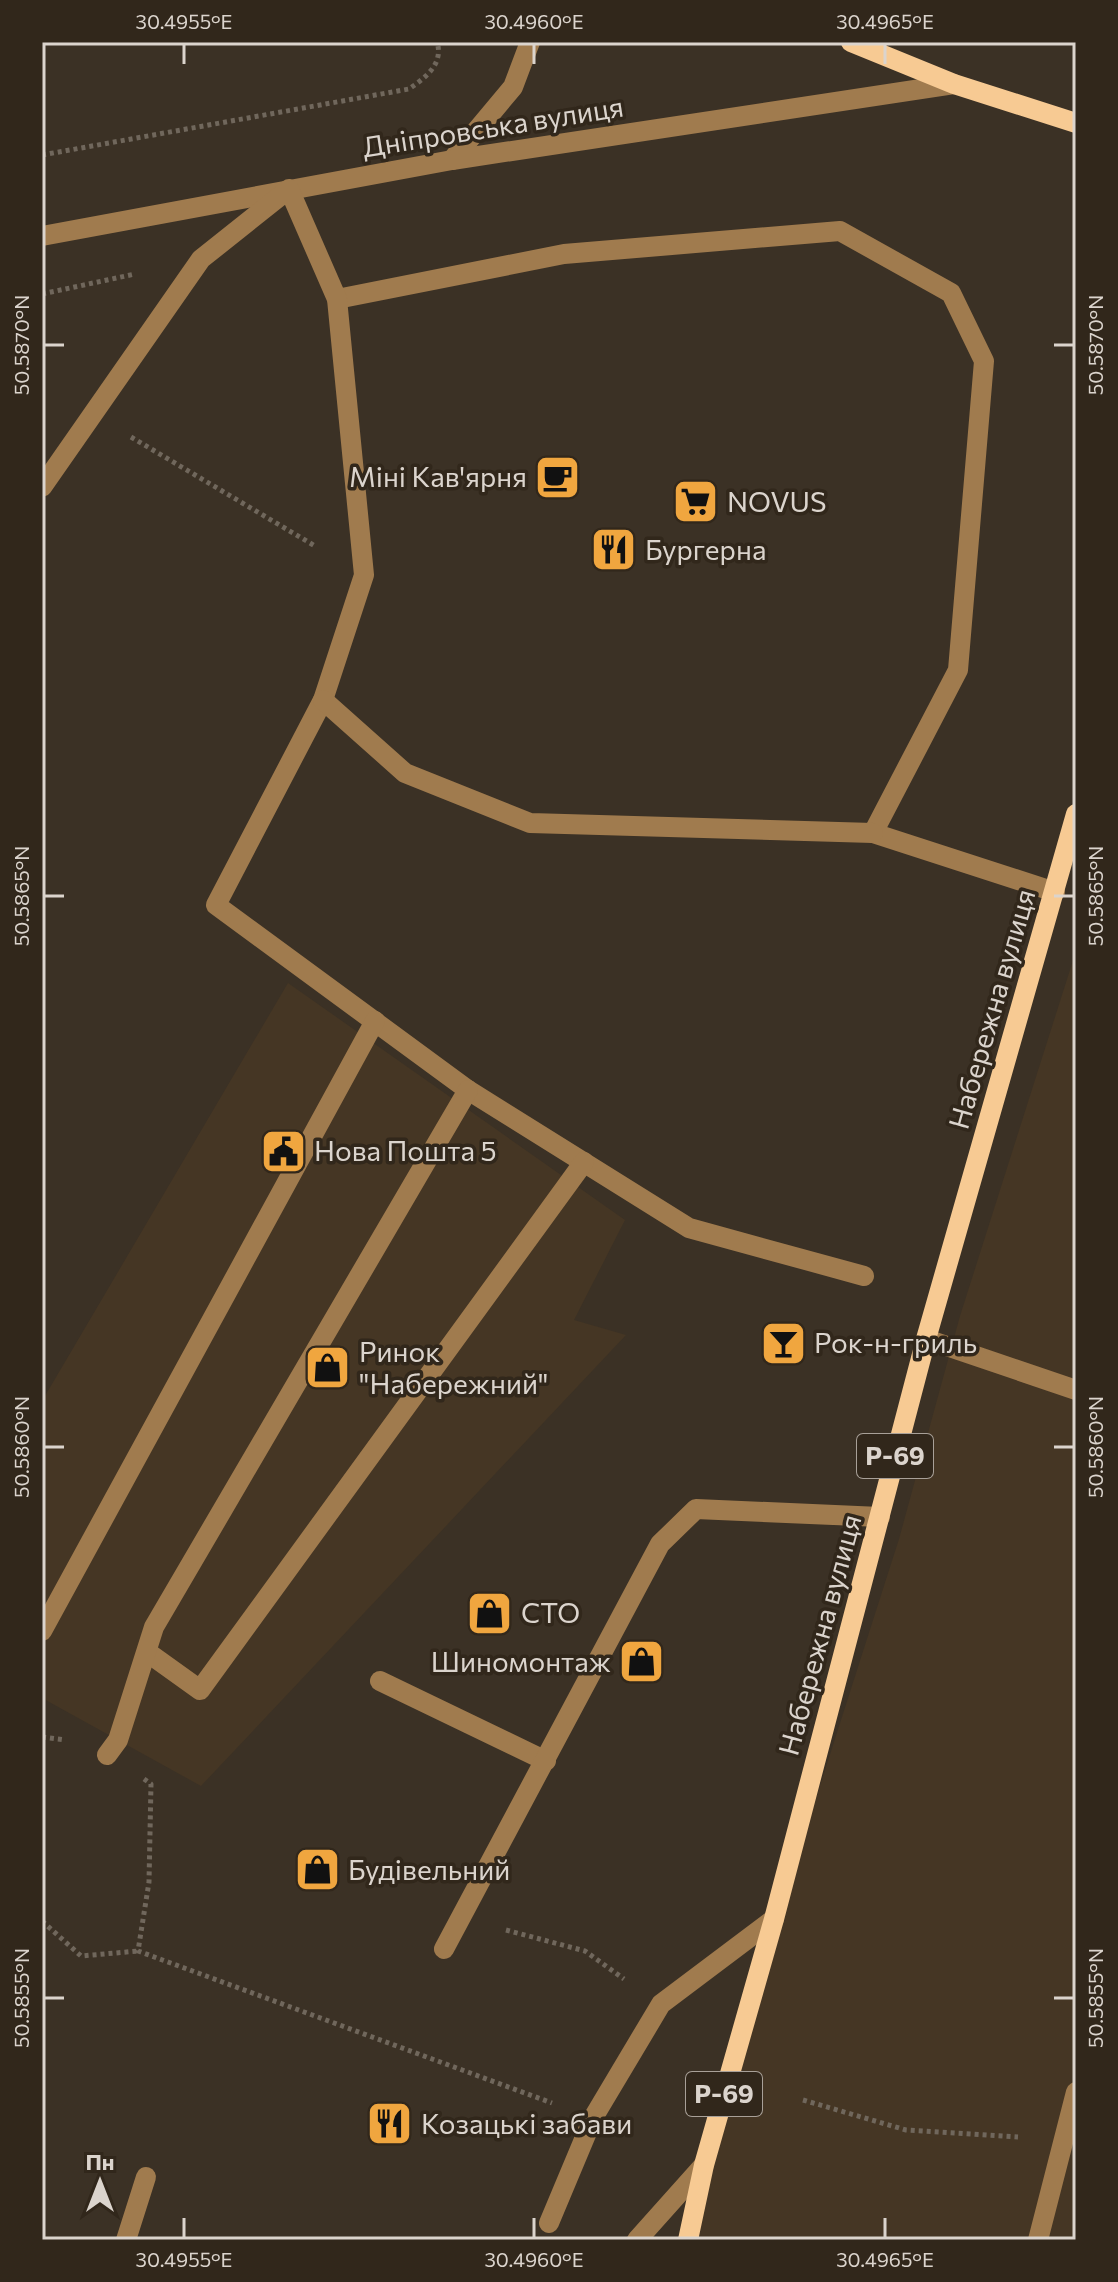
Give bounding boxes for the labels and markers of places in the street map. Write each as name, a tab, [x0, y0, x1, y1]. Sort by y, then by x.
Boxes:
cafe icon: Міні Кав'ярня	[534, 453, 582, 501]
place label: Міні Кав'ярня	[349, 459, 527, 493]
supermarket icon: NOVUS	[672, 478, 720, 526]
place label: NOVUS	[727, 484, 827, 518]
restaurant icon: Бургерна	[590, 526, 638, 574]
place label: Бургерна	[645, 532, 766, 566]
public building icon: Нова Пошта 5	[259, 1127, 307, 1175]
place label: Нова Пошта 5	[314, 1133, 496, 1167]
bar icon: Рок-н-гриль	[759, 1319, 807, 1367]
place label: Рок-н-гриль	[814, 1325, 977, 1359]
place label: Ринок "Набережний"	[359, 1334, 548, 1400]
shop icon: Ринок "Набережний"	[304, 1344, 352, 1392]
shop icon: СТО	[466, 1589, 514, 1637]
place label: СТО	[521, 1595, 580, 1629]
shop icon: Шиномонтаж	[618, 1638, 666, 1686]
place label: Шиномонтаж	[431, 1644, 611, 1678]
shop icon: Будівельний	[293, 1846, 341, 1894]
place label: Будівельний	[348, 1852, 510, 1886]
restaurant icon: Козацькі забави	[366, 2100, 414, 2148]
place label: Козацькі забави	[421, 2106, 632, 2140]

